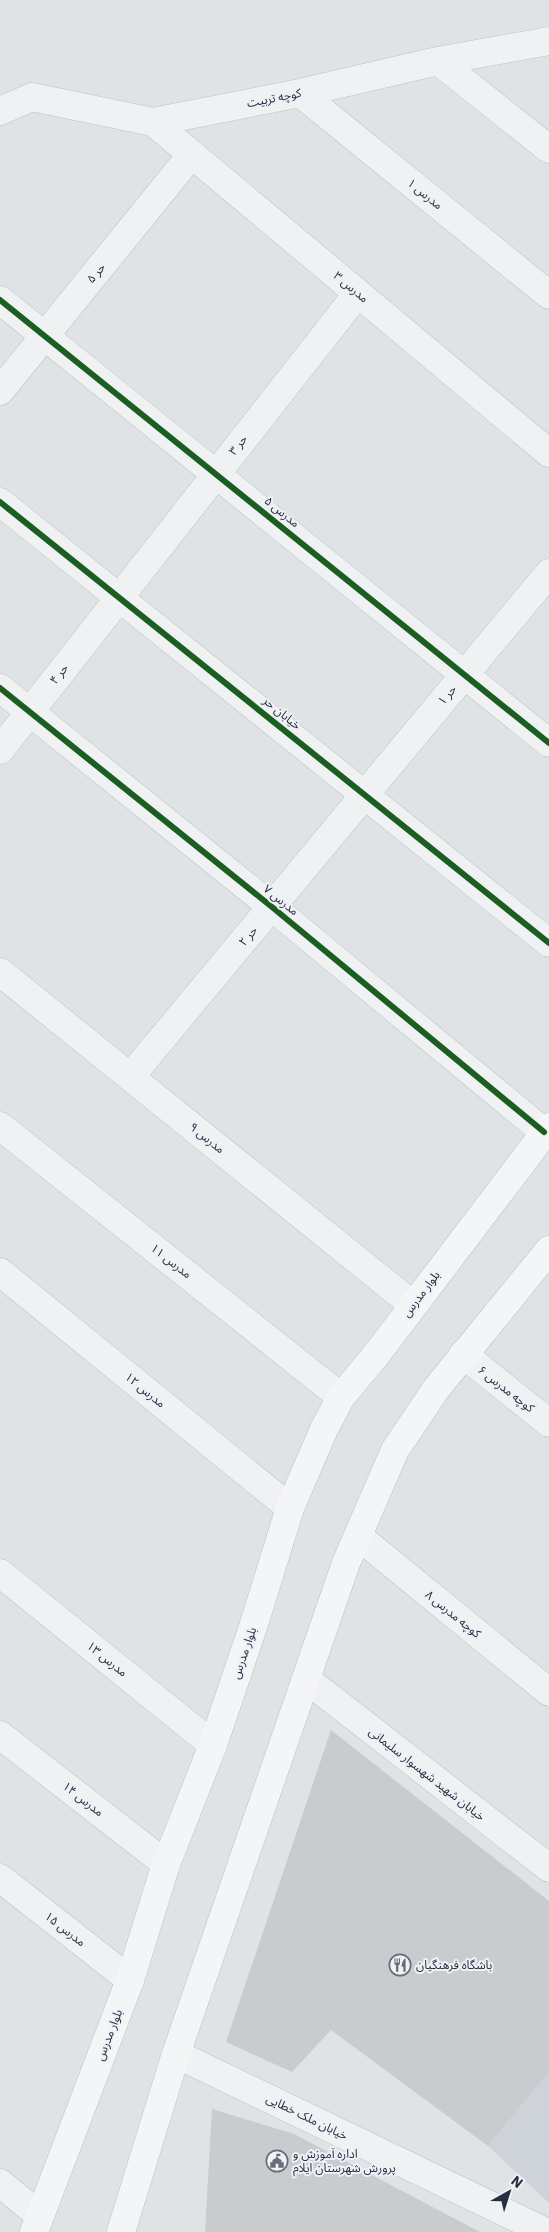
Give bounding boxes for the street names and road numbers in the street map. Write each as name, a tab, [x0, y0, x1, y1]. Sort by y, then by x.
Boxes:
street label: کوچه تربیت	[245, 85, 304, 111]
street label: مدرس ۱	[405, 175, 446, 212]
street label: حر ۵	[83, 260, 108, 286]
street label: مدرس ۳	[331, 268, 372, 306]
street label: حر ۳	[225, 432, 250, 458]
street label: مدرس ۵	[262, 493, 303, 530]
street label: حر ۴	[46, 661, 71, 687]
street label: حر ۱	[434, 682, 459, 708]
street label: خیابان حر	[259, 692, 304, 733]
street label: مدرس ۷	[261, 881, 302, 918]
street label: حر ۲	[235, 923, 260, 949]
street label: مدرس ۹	[187, 1119, 228, 1156]
street label: مدرس ۱۱	[148, 1240, 195, 1281]
street label: بلوار مدرس	[398, 1268, 443, 1320]
street label: کوچه مدرس ۶	[475, 1362, 538, 1417]
street label: مدرس ۱۲	[122, 1369, 169, 1410]
street label: کوچه مدرس ۸	[422, 1587, 485, 1642]
street label: بلوار مدرس	[228, 1625, 259, 1681]
street label: مدرس ۱۳	[84, 1638, 131, 1679]
street label: خیابان شهید شهسوار سلیمانی	[366, 1724, 488, 1824]
street label: مدرس ۱۴	[60, 1778, 107, 1819]
street label: مدرس ۱۵	[42, 1908, 89, 1949]
street label: بلوار مدرس	[92, 2007, 125, 2063]
street label: خیابان ملک خطایی	[264, 2090, 350, 2143]

